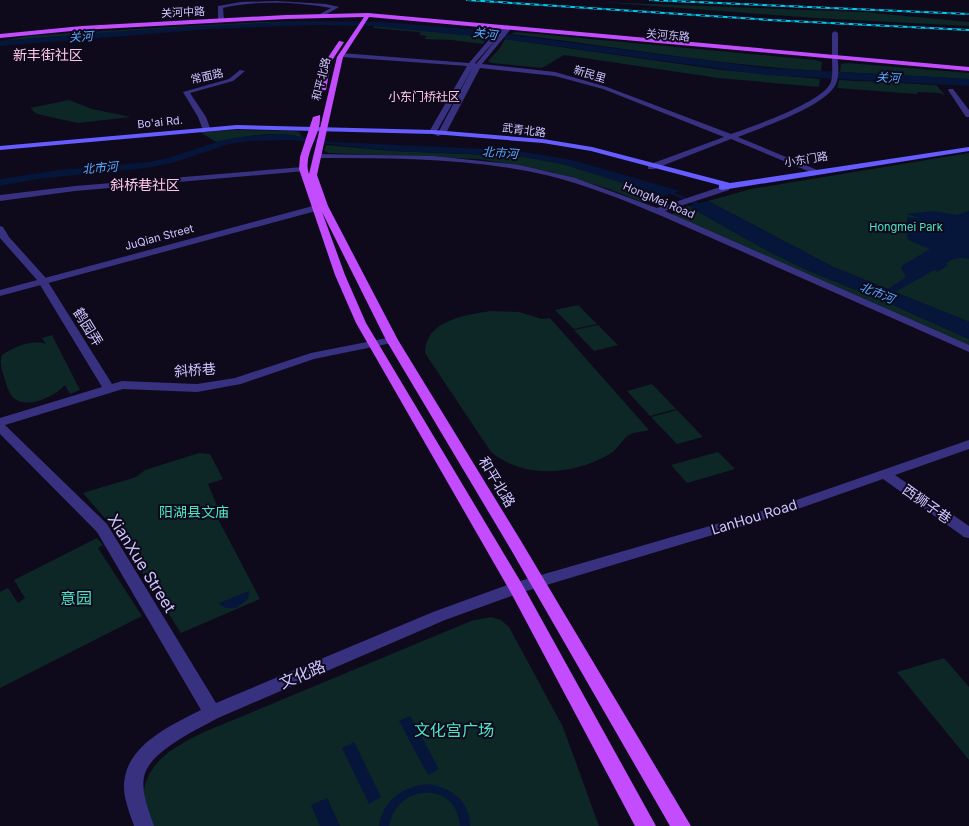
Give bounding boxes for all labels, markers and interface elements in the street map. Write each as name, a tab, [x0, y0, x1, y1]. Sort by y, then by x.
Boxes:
street label: 关河中路	[161, 4, 205, 20]
water label: 关河	[472, 24, 500, 43]
street label: 关河东路	[645, 26, 691, 44]
water label: 关河	[68, 28, 95, 45]
district label: 新丰街社区	[13, 46, 83, 63]
street label: 和平北路	[309, 56, 333, 102]
street label: 新民里	[572, 62, 608, 86]
street label: 常面路	[189, 65, 225, 87]
water label: 关河	[876, 69, 902, 86]
district label: 小东门桥社区	[388, 89, 460, 104]
street label: Bo'ai Rd.	[137, 113, 183, 131]
street label: 武青北路	[501, 120, 547, 140]
water label: 北市河	[482, 144, 521, 161]
street label: 小东门路	[783, 149, 829, 169]
water label: 北市河	[81, 158, 121, 177]
district label: 斜桥巷社区	[110, 176, 180, 193]
street label: HongMei Road	[621, 179, 697, 221]
park label: Hongmei Park	[869, 220, 943, 234]
street label: JuQian Street	[123, 221, 195, 253]
water label: 北市河	[858, 279, 899, 307]
street label: 鹤园弄	[70, 304, 107, 349]
street label: 斜桥巷	[173, 360, 217, 379]
street label: 和平北路	[476, 453, 519, 510]
street label: 西狮子巷	[899, 481, 955, 527]
street label: LanHou Road	[709, 495, 799, 538]
park label: 阳湖县文庙	[159, 503, 229, 520]
street label: XianXue Street	[104, 510, 180, 616]
park label: 意园	[60, 588, 92, 608]
street label: 文化路	[276, 655, 328, 693]
park label: 文化宫广场	[414, 720, 494, 740]

